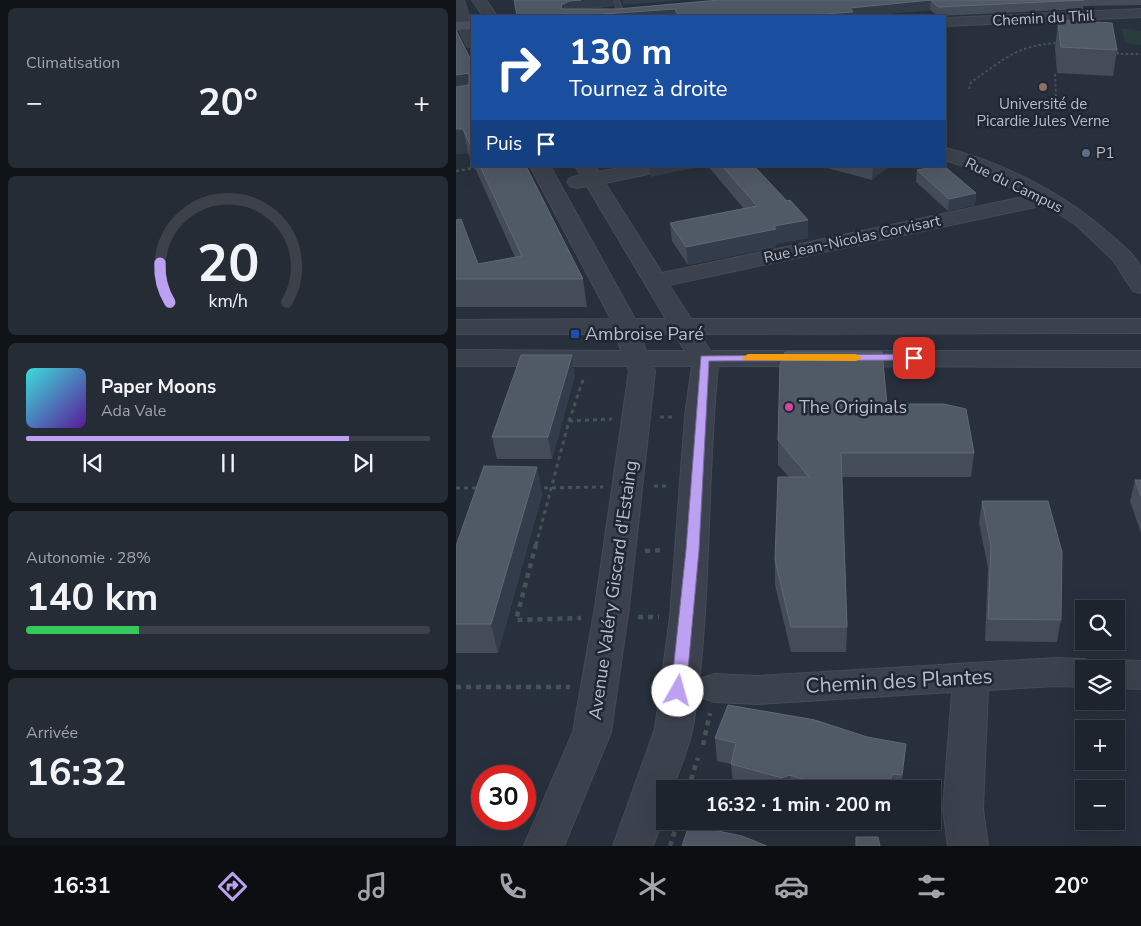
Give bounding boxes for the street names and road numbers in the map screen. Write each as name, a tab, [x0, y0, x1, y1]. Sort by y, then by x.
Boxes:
street label: Chemin du Thil	[992, 5, 1095, 31]
street label: Rue du Campus	[962, 153, 1066, 217]
street label: Rue Jean-Nicolas Corvisart	[762, 210, 943, 268]
street label: Avenue Valéry Giscard d'Estaing	[583, 459, 643, 721]
street label: Chemin des Plantes	[805, 662, 993, 700]

